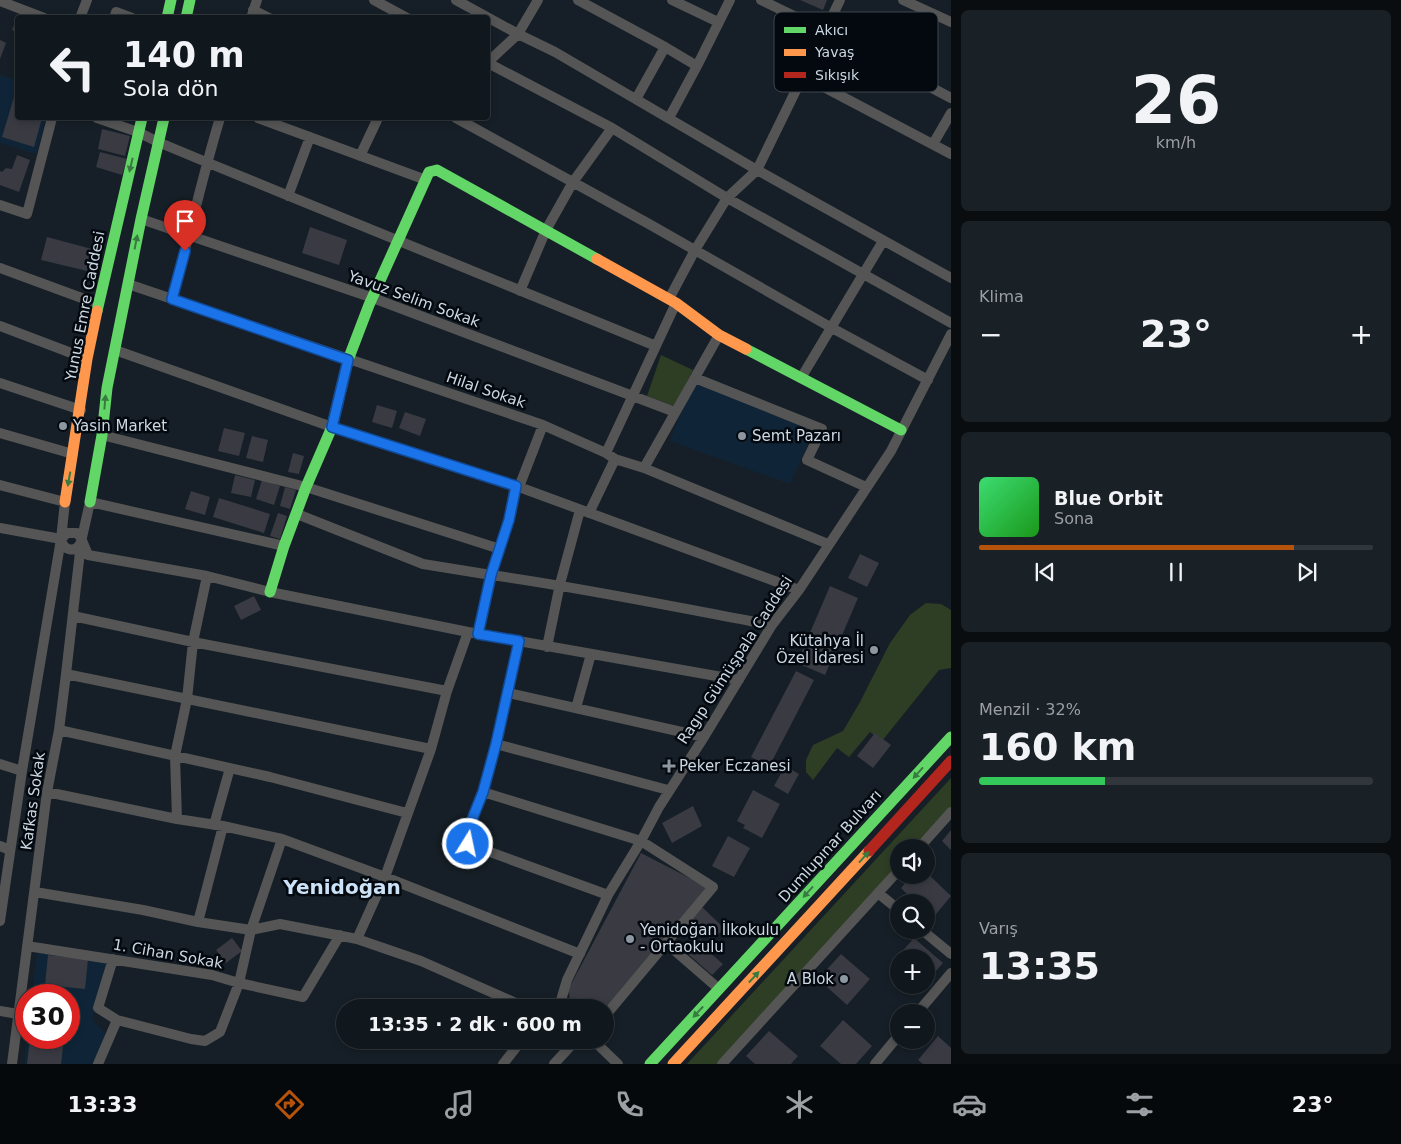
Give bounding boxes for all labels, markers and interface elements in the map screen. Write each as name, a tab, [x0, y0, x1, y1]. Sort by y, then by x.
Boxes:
legend	[774, 12, 938, 92]
text: Akıcı	[815, 22, 848, 38]
icon: left	[40, 35, 105, 100]
text: 140 m	[123, 35, 245, 75]
text: Yavaş	[814, 44, 854, 60]
text: 26	[1131, 63, 1221, 138]
text: Sıkışık	[815, 67, 860, 83]
text: Sola dön	[123, 76, 218, 101]
text: km/h	[1156, 133, 1196, 152]
one-way arrow	[127, 157, 135, 172]
pin	[164, 200, 206, 251]
icon: arrive	[171, 207, 199, 235]
street label: Yunus Emre Caddesi	[61, 229, 108, 383]
one-way arrow	[133, 234, 141, 250]
street label: Yavuz Selim Sokak	[345, 266, 483, 331]
text: Klima	[979, 287, 1024, 306]
text: 23°	[1140, 312, 1212, 356]
text: −	[979, 318, 1002, 351]
text: +	[1350, 318, 1373, 351]
street label: Hilal Sokak	[444, 368, 528, 412]
one-way arrow	[102, 394, 110, 410]
place label: Yasin Market	[72, 417, 167, 435]
marker: Yasin Market	[57, 420, 69, 432]
place label: Semt Pazarı	[752, 427, 841, 445]
marker: Semt Pazarı	[736, 430, 748, 442]
one-way arrow	[64, 471, 72, 487]
text: Blue Orbit	[1054, 487, 1163, 509]
text: Sona	[1054, 509, 1094, 528]
icon: previous	[1031, 558, 1059, 586]
icon: pause	[1162, 558, 1190, 586]
icon: next	[1293, 558, 1321, 586]
street label: Ragıp Gümüşpala Caddesi	[674, 572, 796, 748]
place label: Kütahya İl Özel İdaresi	[776, 631, 864, 667]
marker: Kütahya İl Özel İdaresi	[868, 644, 880, 656]
text: Menzil · 32%	[979, 700, 1081, 719]
text: 160 km	[979, 725, 1136, 769]
street label: Kafkas Sokak	[17, 750, 49, 851]
place label: Peker Eczanesi	[679, 757, 791, 775]
marker: Peker Eczanesi	[663, 760, 675, 772]
one-way arrow	[912, 766, 924, 778]
street label: Dumlupınar Bulvarı	[775, 786, 885, 906]
position arrow	[441, 817, 493, 869]
map controls	[890, 839, 935, 1049]
button: sound	[890, 839, 935, 884]
one-way arrow	[858, 850, 869, 863]
district label: Yenidoğan	[282, 875, 401, 899]
one-way arrow	[802, 886, 814, 898]
button: search	[890, 894, 935, 939]
text: Varış	[979, 919, 1018, 938]
place label: Yenidoğan İlkokulu - Ortaokulu	[639, 920, 779, 956]
marker: Yenidoğan İlkokulu - Ortaokulu	[624, 933, 636, 945]
street label: 1. Cihan Sokak	[111, 935, 225, 973]
text: 13:35	[979, 944, 1100, 988]
button: +	[890, 949, 935, 994]
one-way arrow	[748, 970, 759, 983]
place label: A Blok	[787, 970, 834, 988]
marker: A Blok	[838, 973, 850, 985]
speed limit sign: 30	[15, 984, 80, 1049]
button: −	[890, 1004, 935, 1049]
one-way arrow	[692, 1005, 704, 1017]
text: 13:35 · 2 dk · 600 m	[368, 1013, 582, 1035]
icon: directions	[272, 1087, 307, 1122]
icon: music	[442, 1087, 477, 1122]
icon: phone	[612, 1087, 647, 1122]
icon: climate	[782, 1087, 817, 1122]
icon: car	[952, 1087, 987, 1122]
icon: filters	[1122, 1087, 1157, 1122]
text: 13:33	[67, 1092, 137, 1117]
text: 23°	[1292, 1092, 1333, 1117]

